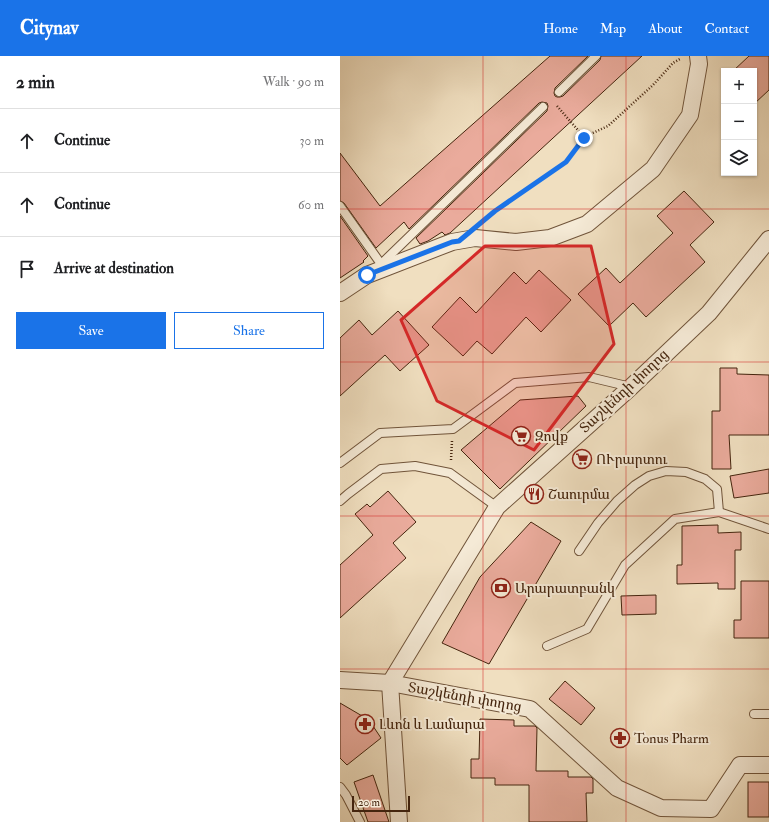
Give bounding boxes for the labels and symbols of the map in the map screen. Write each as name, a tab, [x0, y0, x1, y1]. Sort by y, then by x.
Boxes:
route end	[575, 129, 593, 147]
route start	[358, 266, 376, 284]
street label: Տաշկենդի փողոց	[576, 346, 672, 436]
supermarket icon: Զովք	[510, 425, 532, 447]
place label: Զովք	[535, 428, 568, 445]
supermarket icon: ՈՒրարտու	[571, 448, 593, 470]
place label: ՈՒրարտու	[596, 451, 668, 468]
restaurant icon: Շաուրմա	[523, 483, 545, 505]
place label: Շաուրմա	[548, 486, 610, 503]
bank icon: Արարատբանկ	[490, 577, 512, 599]
place label: Արարատբանկ	[515, 580, 615, 597]
street label: Տաշկենդի փողոց	[407, 679, 523, 715]
pharmacy icon: Լևոն և Լամարա	[354, 713, 376, 735]
place label: Լևոն և Լամարա	[379, 716, 485, 733]
pharmacy icon: Tonus Pharm	[609, 727, 631, 749]
place label: Tonus Pharm	[634, 730, 709, 747]
scale bar	[352, 794, 410, 813]

